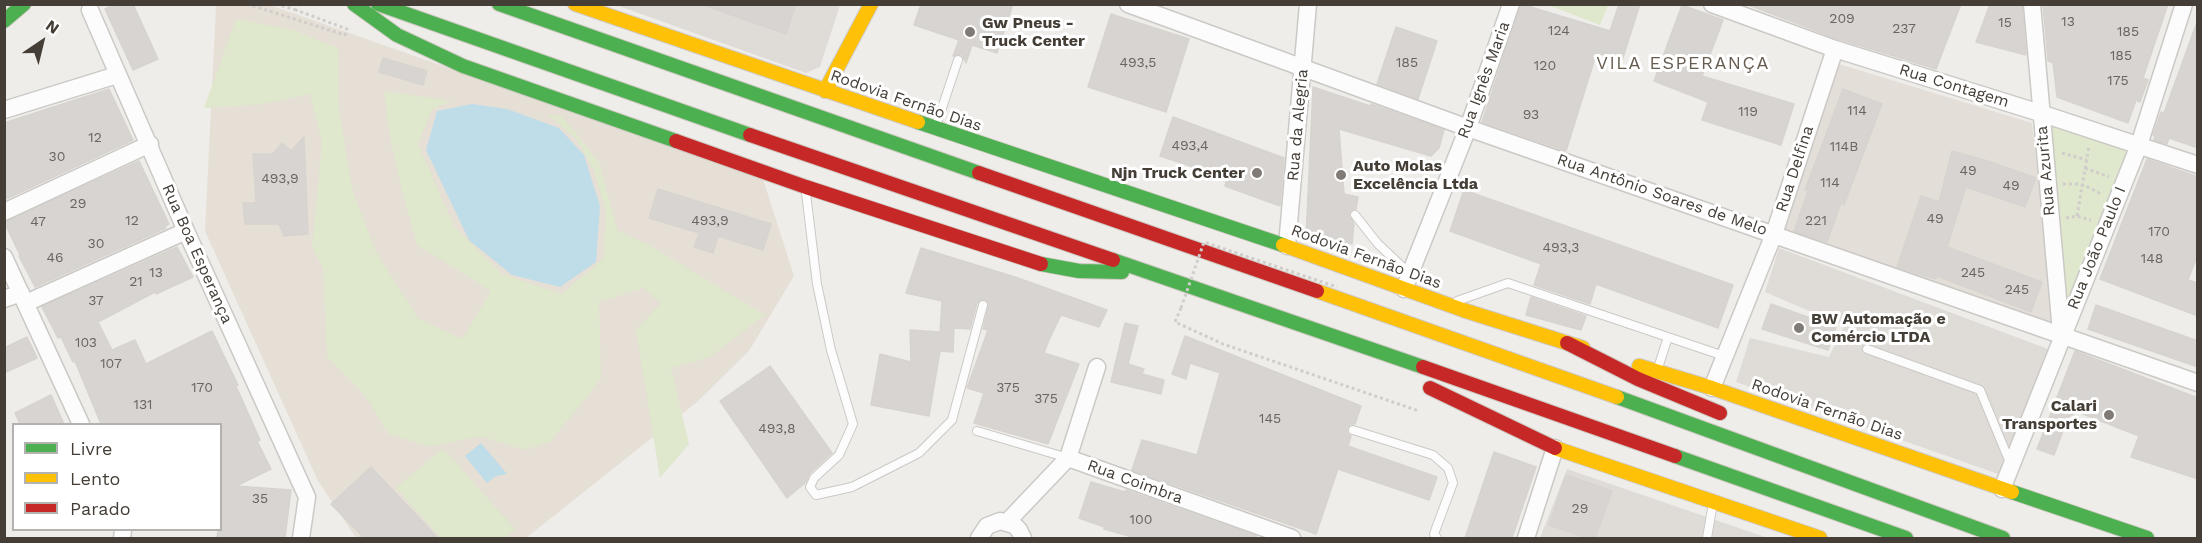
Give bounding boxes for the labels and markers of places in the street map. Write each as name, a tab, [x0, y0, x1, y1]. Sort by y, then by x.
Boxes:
place label: Gw Pneus - Truck Center	[982, 13, 1085, 51]
marker: Gw Pneus - Truck Center	[963, 25, 977, 39]
place label: Auto Molas Excelência Ltda	[1353, 156, 1478, 194]
place label: Njn Truck Center	[1111, 163, 1245, 183]
marker: Njn Truck Center	[1250, 166, 1264, 180]
marker: Auto Molas Excelência Ltda	[1334, 168, 1348, 182]
place label: BW Automação e Comércio LTDA	[1811, 309, 1946, 347]
marker: BW Automação e Comércio LTDA	[1792, 321, 1806, 335]
place label: Calari Transportes	[2002, 396, 2097, 434]
marker: Calari Transportes	[2102, 408, 2116, 422]

